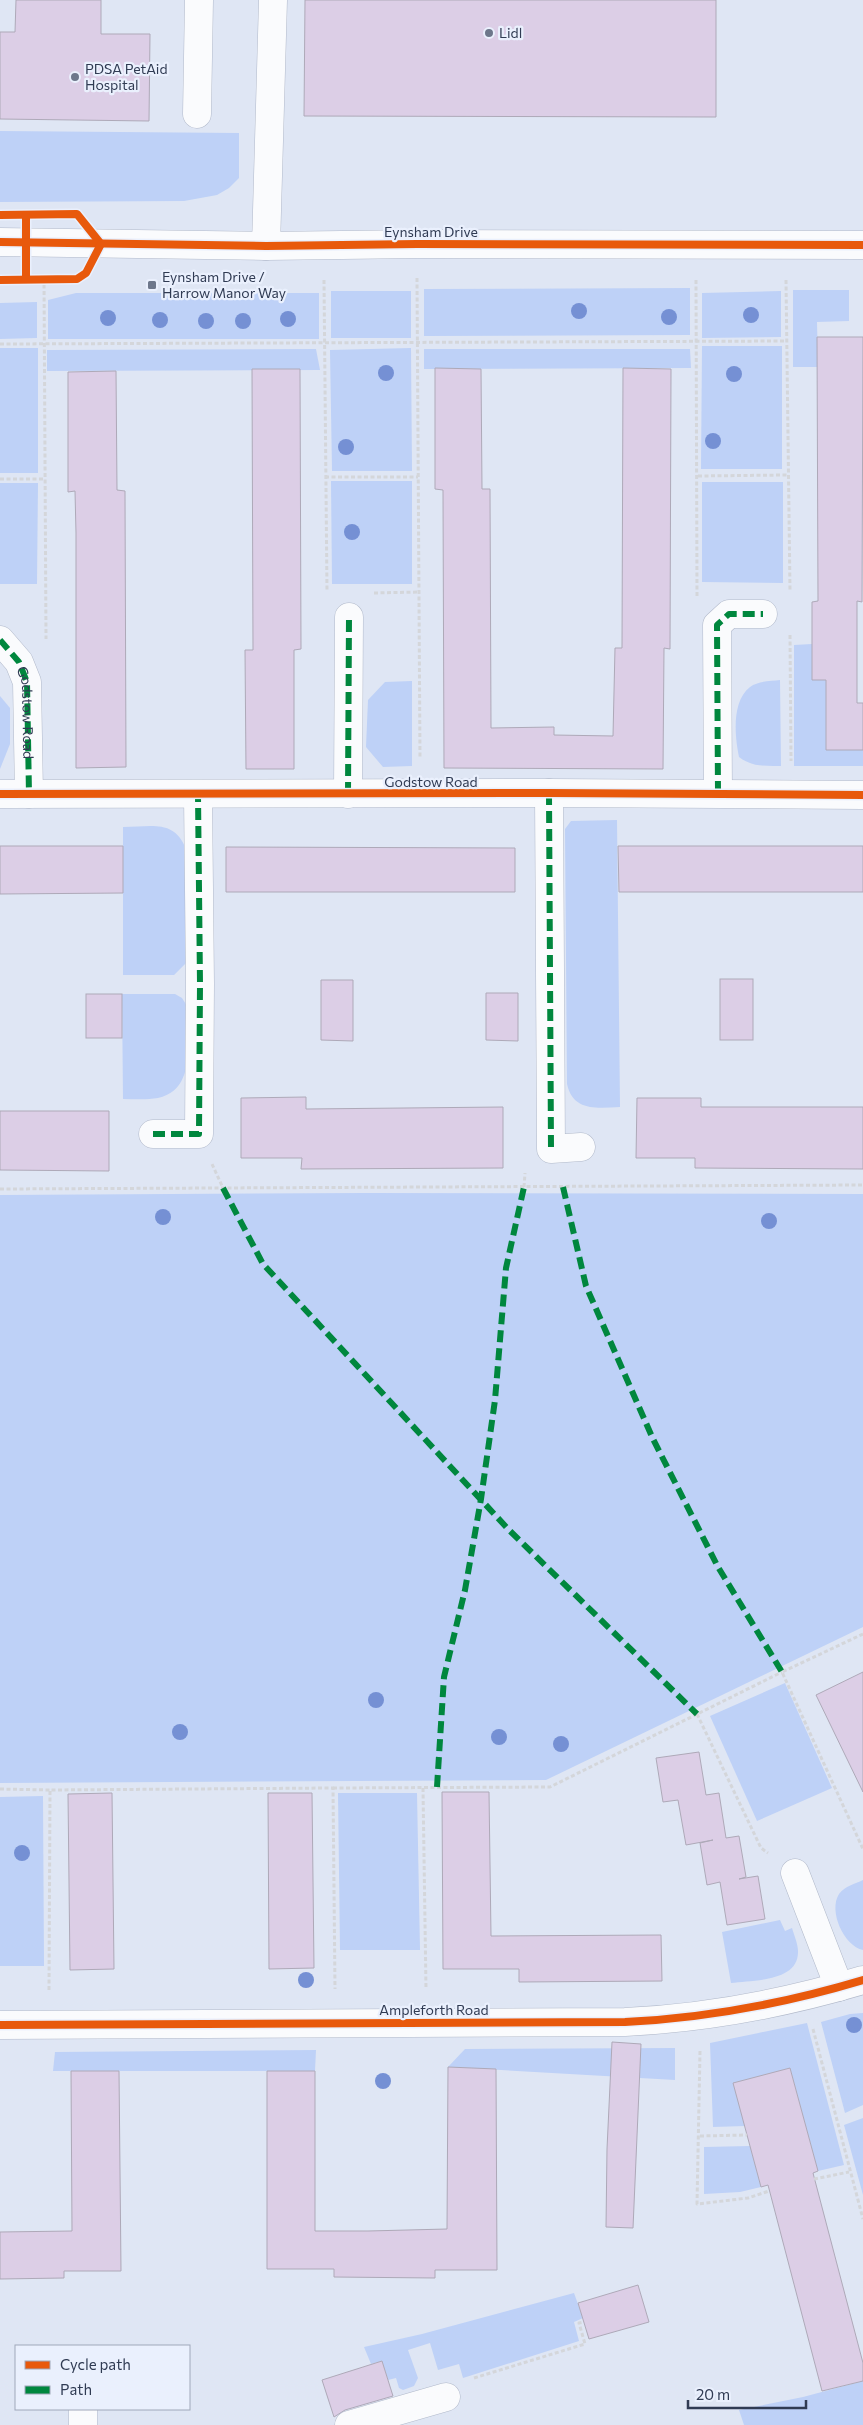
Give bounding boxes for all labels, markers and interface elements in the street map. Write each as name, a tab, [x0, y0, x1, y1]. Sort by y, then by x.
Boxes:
place label: Lidl	[499, 24, 522, 41]
marker: Lidl	[483, 27, 495, 39]
place label: PDSA PetAid Hospital	[85, 60, 168, 93]
marker: PDSA PetAid Hospital	[69, 71, 81, 83]
street label: Eynsham Drive	[384, 223, 478, 240]
place label: Eynsham Drive / Harrow Manor Way	[162, 268, 286, 301]
marker: Eynsham Drive / Harrow Manor Way	[146, 279, 158, 291]
street label: Godstow Road	[14, 663, 37, 759]
street label: Godstow Road	[384, 773, 478, 790]
street label: Ampleforth Road	[379, 2001, 489, 2018]
legend	[15, 2345, 190, 2410]
text: Cycle path	[60, 2355, 131, 2373]
scale bar	[688, 2378, 806, 2410]
text: Path	[60, 2380, 92, 2398]
text: 20 m	[696, 2385, 730, 2403]

